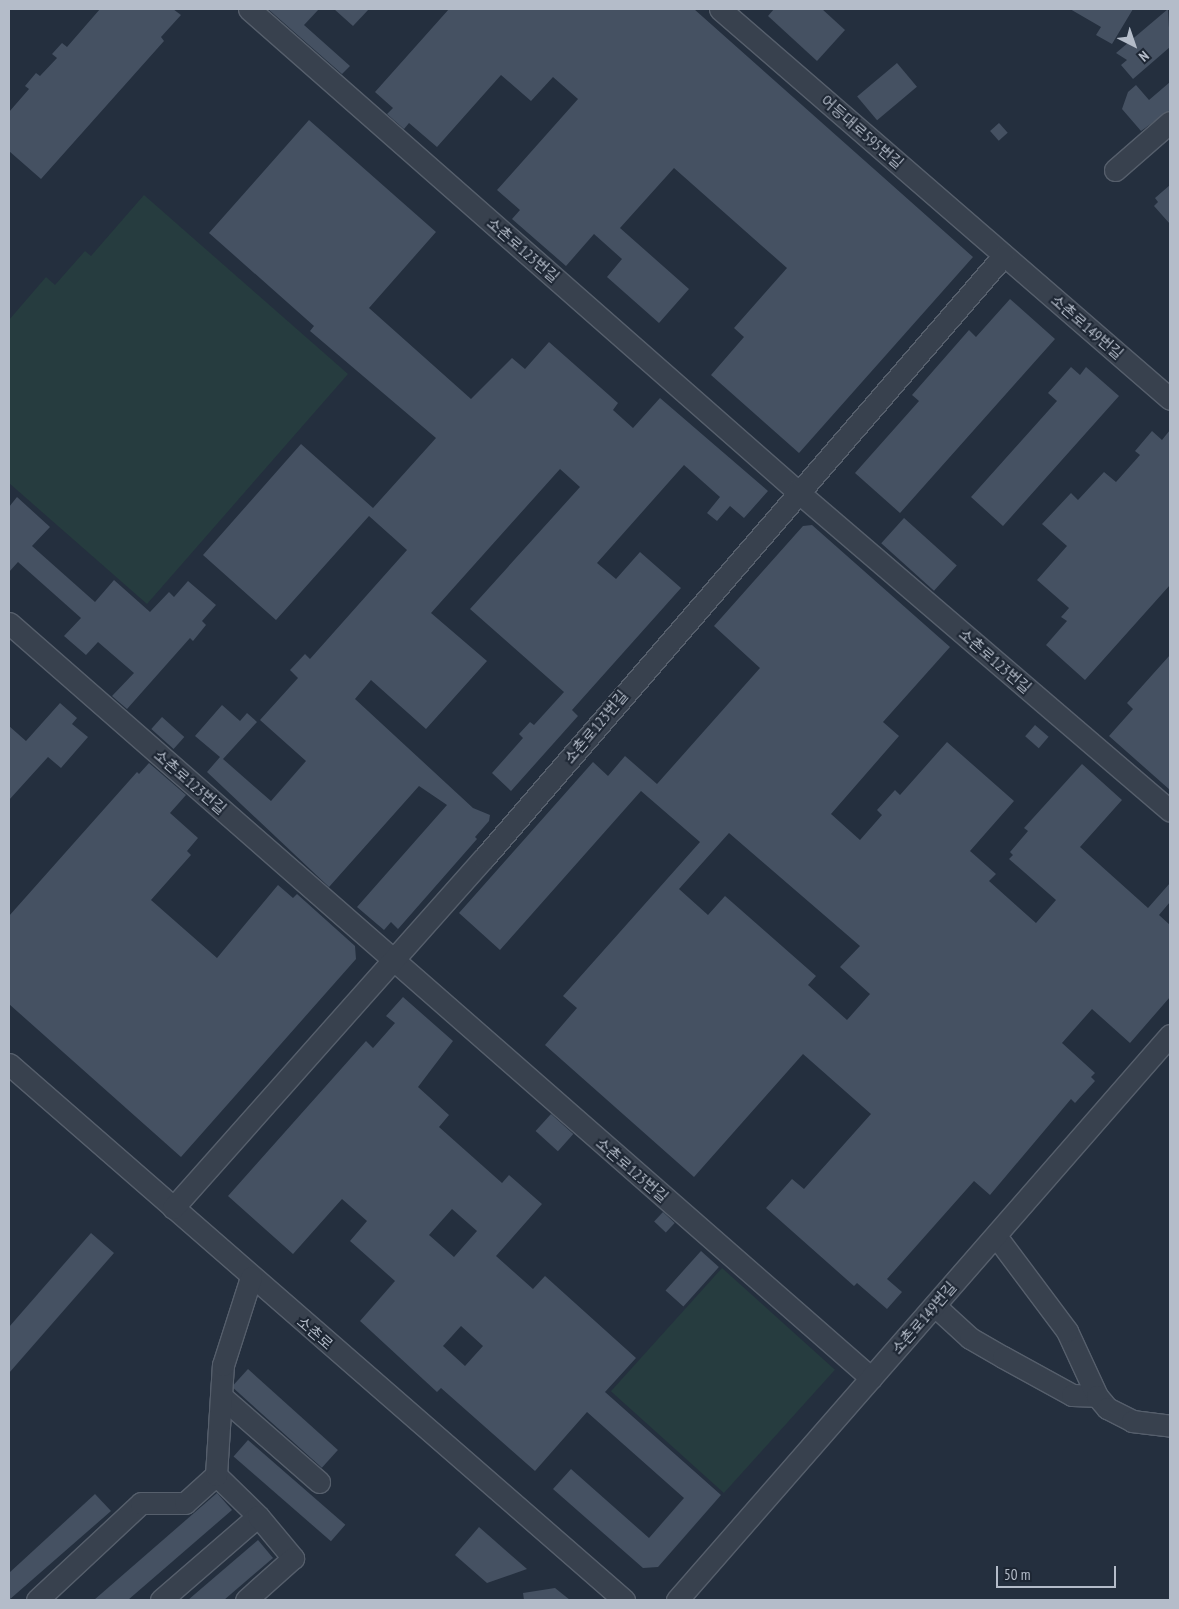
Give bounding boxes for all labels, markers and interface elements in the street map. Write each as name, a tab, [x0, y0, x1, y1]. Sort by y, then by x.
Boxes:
north arrow	[1109, 20, 1159, 70]
text: N	[1135, 47, 1153, 66]
street label: 어등대로595번길	[817, 91, 907, 173]
street label: 소촌로123번길	[483, 214, 563, 286]
street label: 소촌로149번길	[1047, 291, 1127, 363]
street label: 소촌로123번길	[955, 625, 1035, 697]
street label: 소촌로123번길	[560, 687, 632, 767]
street label: 소촌로123번길	[150, 746, 230, 818]
street label: 소촌로123번길	[592, 1134, 672, 1206]
street label: 소촌로149번길	[888, 1278, 960, 1358]
street label: 소촌로	[293, 1313, 337, 1353]
scale bar	[999, 1556, 1119, 1588]
text: 50 m	[1004, 1565, 1030, 1584]

